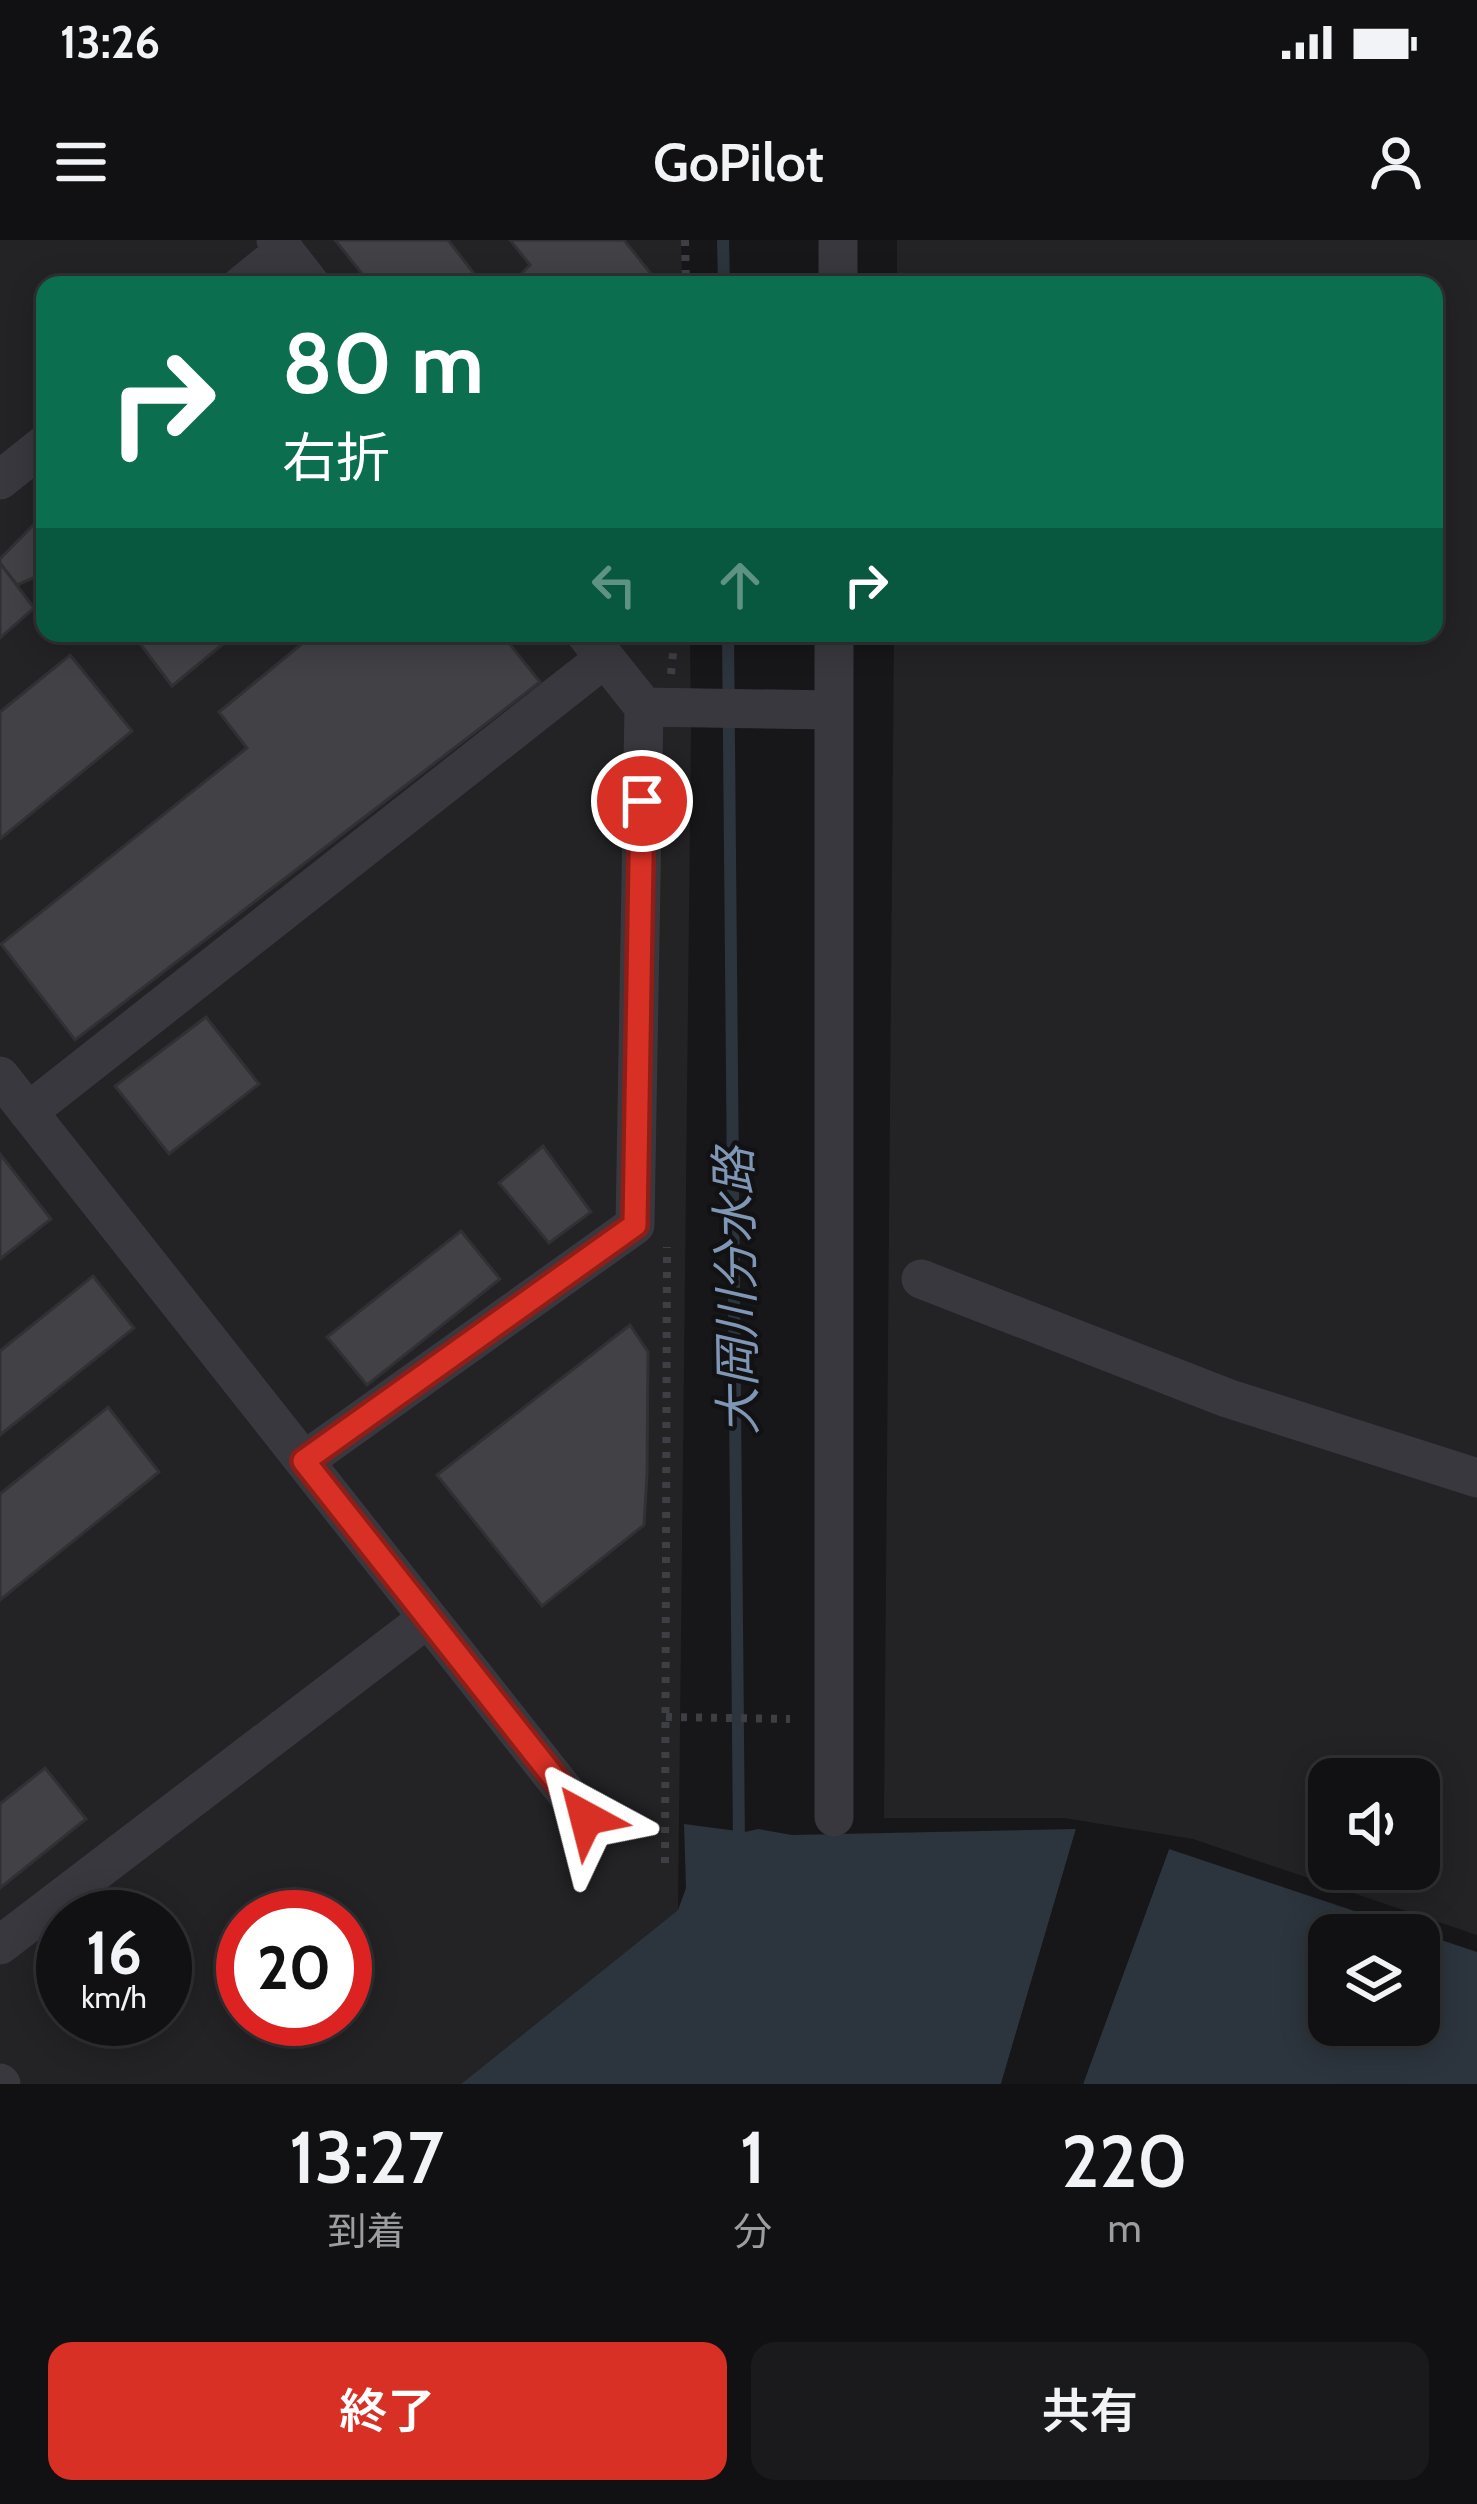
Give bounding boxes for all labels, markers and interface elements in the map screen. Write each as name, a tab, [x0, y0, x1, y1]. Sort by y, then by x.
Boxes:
text: 13:26	[60, 15, 160, 69]
icon: menu	[48, 129, 114, 195]
text: GoPilot	[653, 129, 824, 195]
icon: person	[1363, 129, 1429, 195]
text: 80 m	[282, 312, 484, 414]
icon: right	[84, 324, 240, 480]
text: 右折	[282, 425, 390, 491]
icon: left	[581, 552, 647, 618]
icon: ahead	[707, 552, 773, 618]
icon: right	[833, 552, 899, 618]
pin	[591, 750, 693, 852]
icon: arrive	[609, 768, 675, 834]
water label: 大岡川分水路	[704, 1143, 768, 1435]
position arrow	[523, 1755, 649, 1881]
map controls	[1308, 1758, 1440, 2046]
button: sound	[1308, 1758, 1440, 1890]
speed limit sign: 20	[216, 1890, 372, 2046]
button: layers	[1308, 1914, 1440, 2046]
text: 16	[86, 1916, 142, 1989]
text: km/h	[81, 1979, 147, 2016]
text: 13:27	[289, 2114, 444, 2201]
text: 1	[740, 2114, 765, 2201]
text: 220	[1061, 2118, 1188, 2205]
text: m	[1107, 2204, 1142, 2252]
text: 到着	[327, 2207, 405, 2255]
text: 分	[733, 2207, 772, 2255]
button: 終了	[48, 2342, 727, 2480]
button: 共有	[751, 2342, 1429, 2480]

